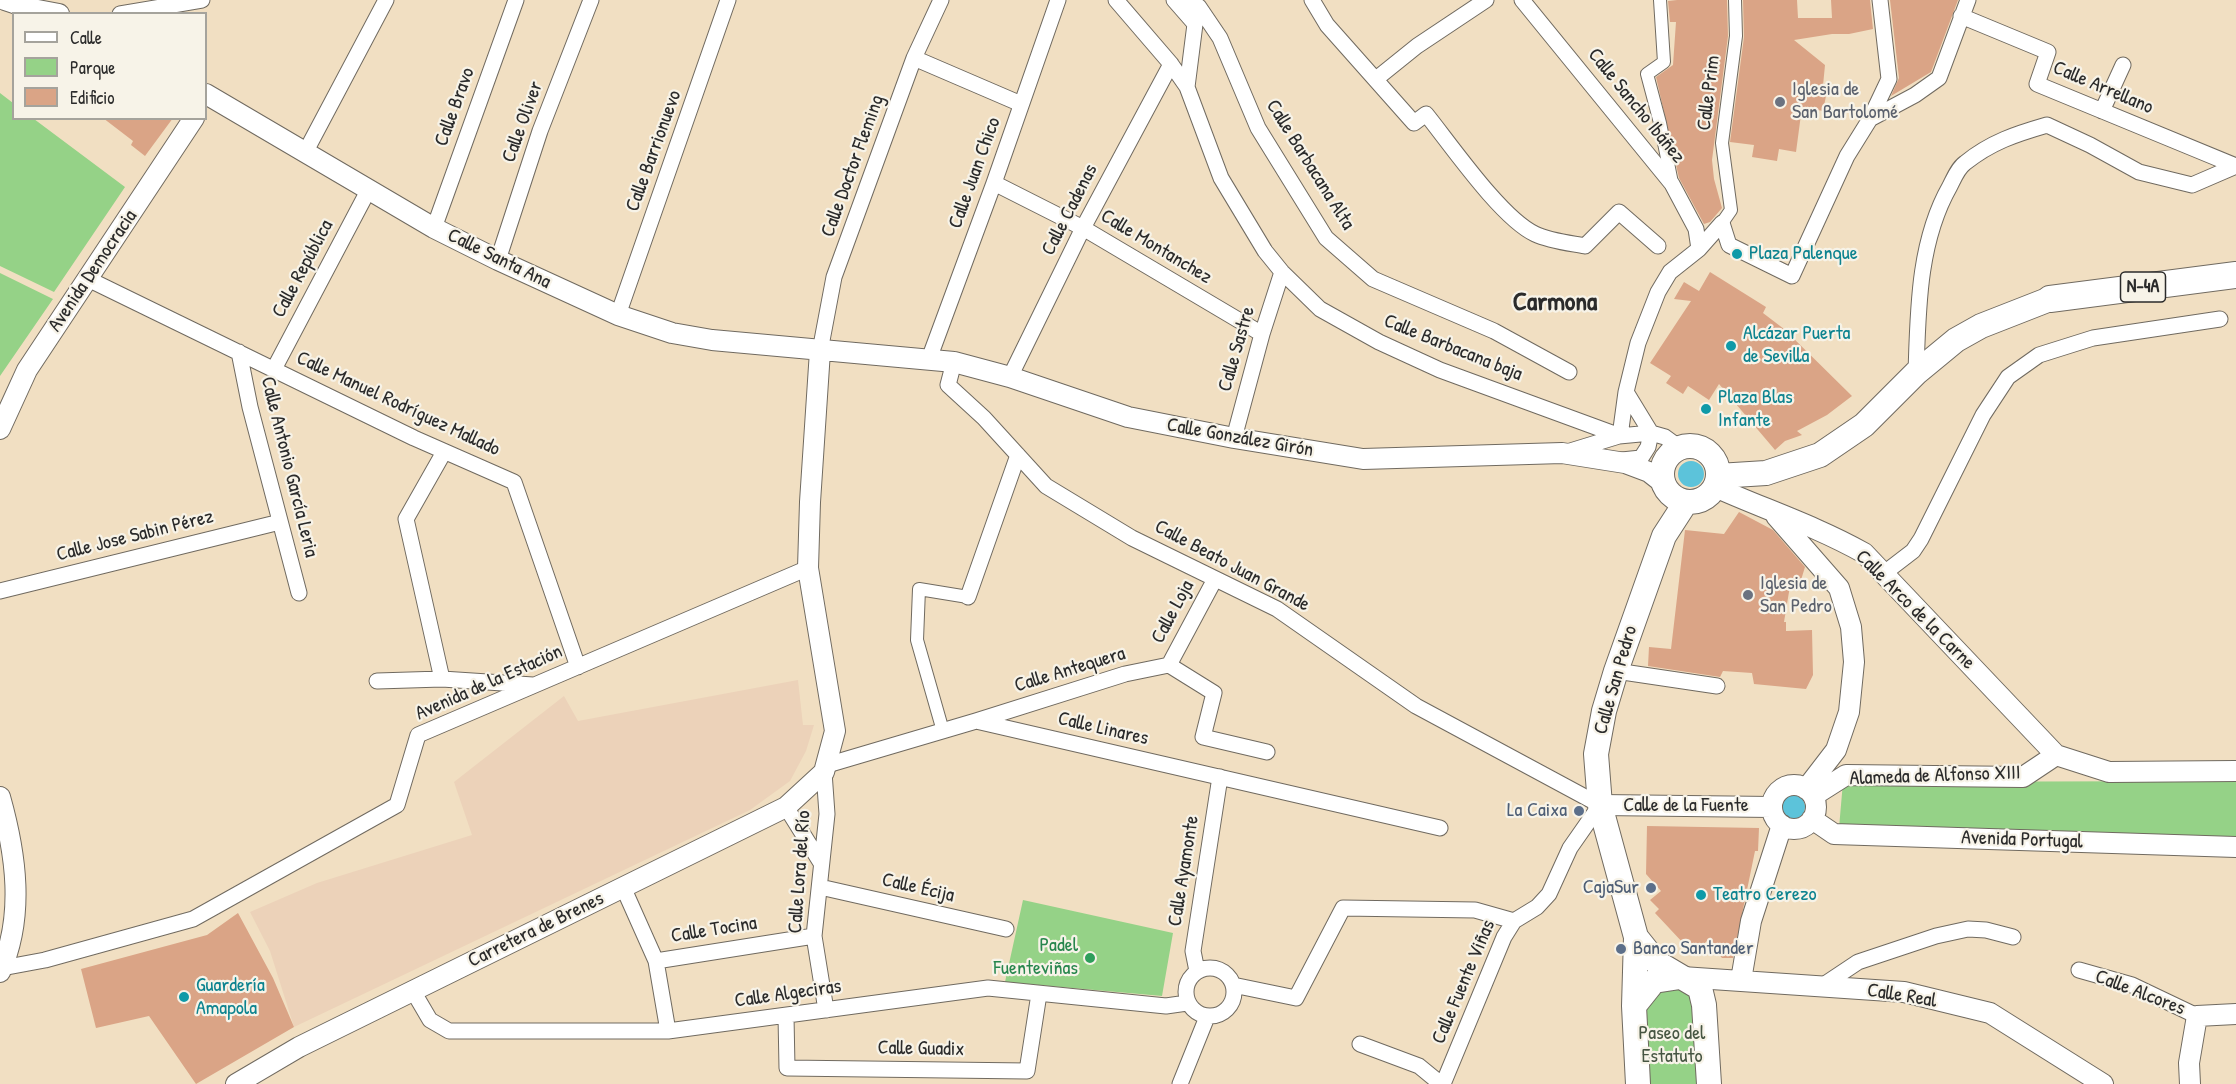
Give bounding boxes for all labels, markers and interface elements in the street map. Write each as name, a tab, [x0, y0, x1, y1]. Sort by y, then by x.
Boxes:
legend	[12, 12, 207, 120]
text: Calle	[70, 25, 102, 50]
street label: Calle Sancho Ibáñez	[1582, 44, 1690, 168]
street label: Calle Prim	[1692, 54, 1726, 132]
text: Parque	[70, 55, 115, 80]
street label: Calle Arrellano	[2049, 56, 2157, 120]
street label: Calle Bravo	[430, 64, 480, 150]
street label: Calle Oliver	[497, 78, 549, 166]
place label: Iglesia de San Bartolomé	[1792, 78, 1898, 125]
text: Edificio	[70, 85, 114, 110]
street label: Calle Barrionuevo	[621, 87, 687, 215]
street label: Calle Doctor Fleming	[816, 92, 890, 240]
marker: Iglesia de San Bartolomé	[1773, 95, 1787, 109]
street label: Calle Barbacana Alta	[1260, 96, 1360, 234]
street label: Calle Juan Chico	[944, 114, 1006, 232]
street label: Calle Cadenas	[1037, 160, 1103, 260]
street label: Calle Montanchez	[1096, 204, 1216, 290]
street label: Avenida Democracia	[43, 205, 143, 337]
street label: Calle República	[267, 216, 339, 322]
street label: Calle Santa Ana	[443, 224, 555, 294]
place label: Plaza Palenque	[1749, 242, 1858, 266]
marker: Plaza Palenque	[1730, 247, 1744, 261]
road number: N-4A	[2120, 272, 2166, 302]
district label: Carmona	[1513, 287, 1597, 319]
street label: Calle Sastre	[1213, 304, 1261, 394]
street label: Calle Barbacana baja	[1380, 309, 1526, 387]
place label: Alcázar Puerta de Sevilla	[1743, 322, 1850, 369]
marker: Alcázar Puerta de Sevilla	[1724, 339, 1738, 353]
street label: Calle Manuel Rodríguez Mallado	[292, 346, 504, 462]
street label: Calle Antonio García Leria	[255, 374, 323, 560]
place label: Plaza Blas Infante	[1718, 386, 1793, 433]
marker: Plaza Blas Infante	[1699, 402, 1713, 416]
street label: Calle González Girón	[1165, 413, 1315, 463]
street label: Calle Jose Sabin Pérez	[54, 505, 216, 567]
street label: Calle Beato Juan Grande	[1150, 515, 1314, 617]
street label: Calle Arco de la Carne	[1850, 545, 1980, 675]
place label: Iglesia de San Pedro	[1760, 572, 1832, 619]
street label: Calle Loja	[1146, 576, 1200, 648]
marker: Iglesia de San Pedro	[1741, 588, 1755, 602]
street label: Calle San Pedro	[1589, 623, 1643, 737]
street label: Avenida de la Estación	[412, 640, 566, 726]
street label: Calle Antequera	[1012, 642, 1128, 698]
street label: Calle Linares	[1055, 707, 1151, 751]
street label: Alameda de Alfonso XIII	[1849, 761, 2021, 791]
street label: Calle de la Fuente	[1623, 794, 1749, 818]
place label: La Caixa	[1507, 799, 1567, 823]
marker: La Caixa	[1572, 804, 1586, 818]
street label: Calle Lora del Río	[784, 810, 816, 934]
street label: Calle Ayamonte	[1163, 814, 1205, 928]
street label: Avenida Portugal	[1961, 826, 2083, 854]
street label: Calle Écija	[879, 868, 957, 908]
place label: CajaSur	[1583, 876, 1639, 900]
marker: CajaSur	[1644, 881, 1658, 895]
place label: Teatro Cerezo	[1713, 883, 1817, 907]
street label: Carretera de Brenes	[464, 887, 608, 973]
marker: Teatro Cerezo	[1694, 888, 1708, 902]
street label: Calle Tocina	[669, 911, 759, 949]
street label: Calle Fuente Viñas	[1427, 916, 1501, 1048]
place label: Padel Fuenteviñas	[994, 934, 1078, 981]
place label: Banco Santander	[1633, 937, 1754, 961]
marker: Banco Santander	[1614, 942, 1628, 956]
marker: Padel Fuenteviñas	[1083, 951, 1097, 965]
street label: Calle Alcores	[2092, 965, 2188, 1021]
place label: Guardería Amapola	[196, 974, 265, 1021]
street label: Calle Algeciras	[733, 975, 843, 1013]
street label: Calle Real	[1865, 979, 1939, 1013]
marker: Guardería Amapola	[177, 990, 191, 1004]
park label: Paseo del Estatuto	[1639, 1022, 1705, 1069]
street label: Calle Guadix	[877, 1036, 965, 1062]

